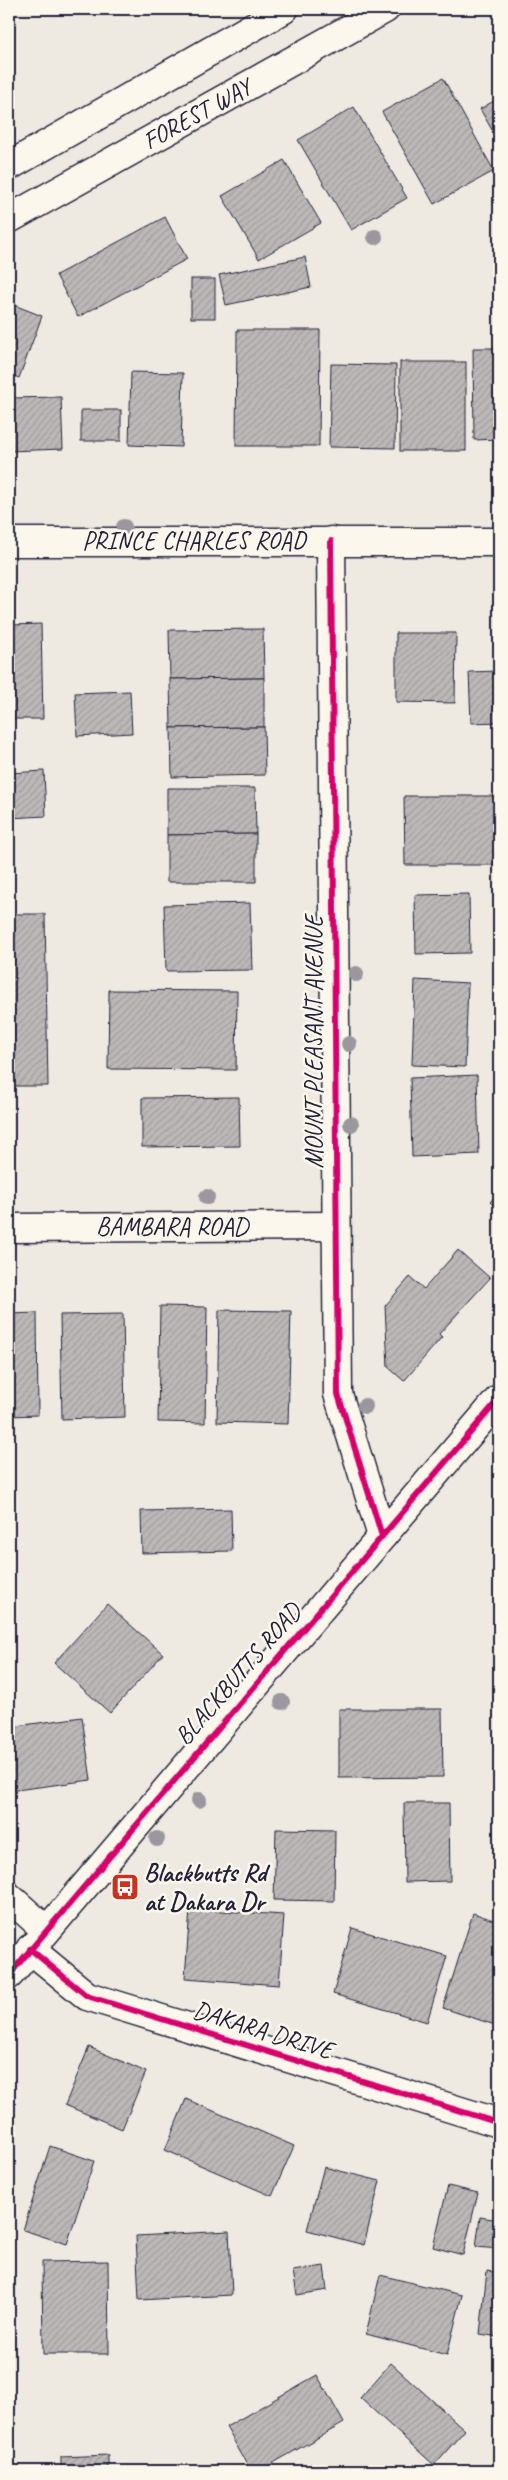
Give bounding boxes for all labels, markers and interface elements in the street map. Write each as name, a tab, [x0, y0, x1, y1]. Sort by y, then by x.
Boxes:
street label: FOREST WAY	[137, 69, 260, 157]
street label: PRINCE CHARLES ROAD	[82, 525, 307, 557]
street label: MOUNT PLEASANT AVENUE	[298, 912, 330, 1169]
street label: BAMBARA ROAD	[96, 1211, 251, 1243]
street label: BLACKBUTTS ROAD	[168, 1595, 310, 1751]
place label: Blackbutts Rd at Dakara Dr	[144, 1857, 271, 1918]
bus stop icon: Blackbutts Rd at Dakara Dr	[110, 1872, 140, 1902]
street label: DAKARA DRIVE	[189, 1994, 340, 2067]

